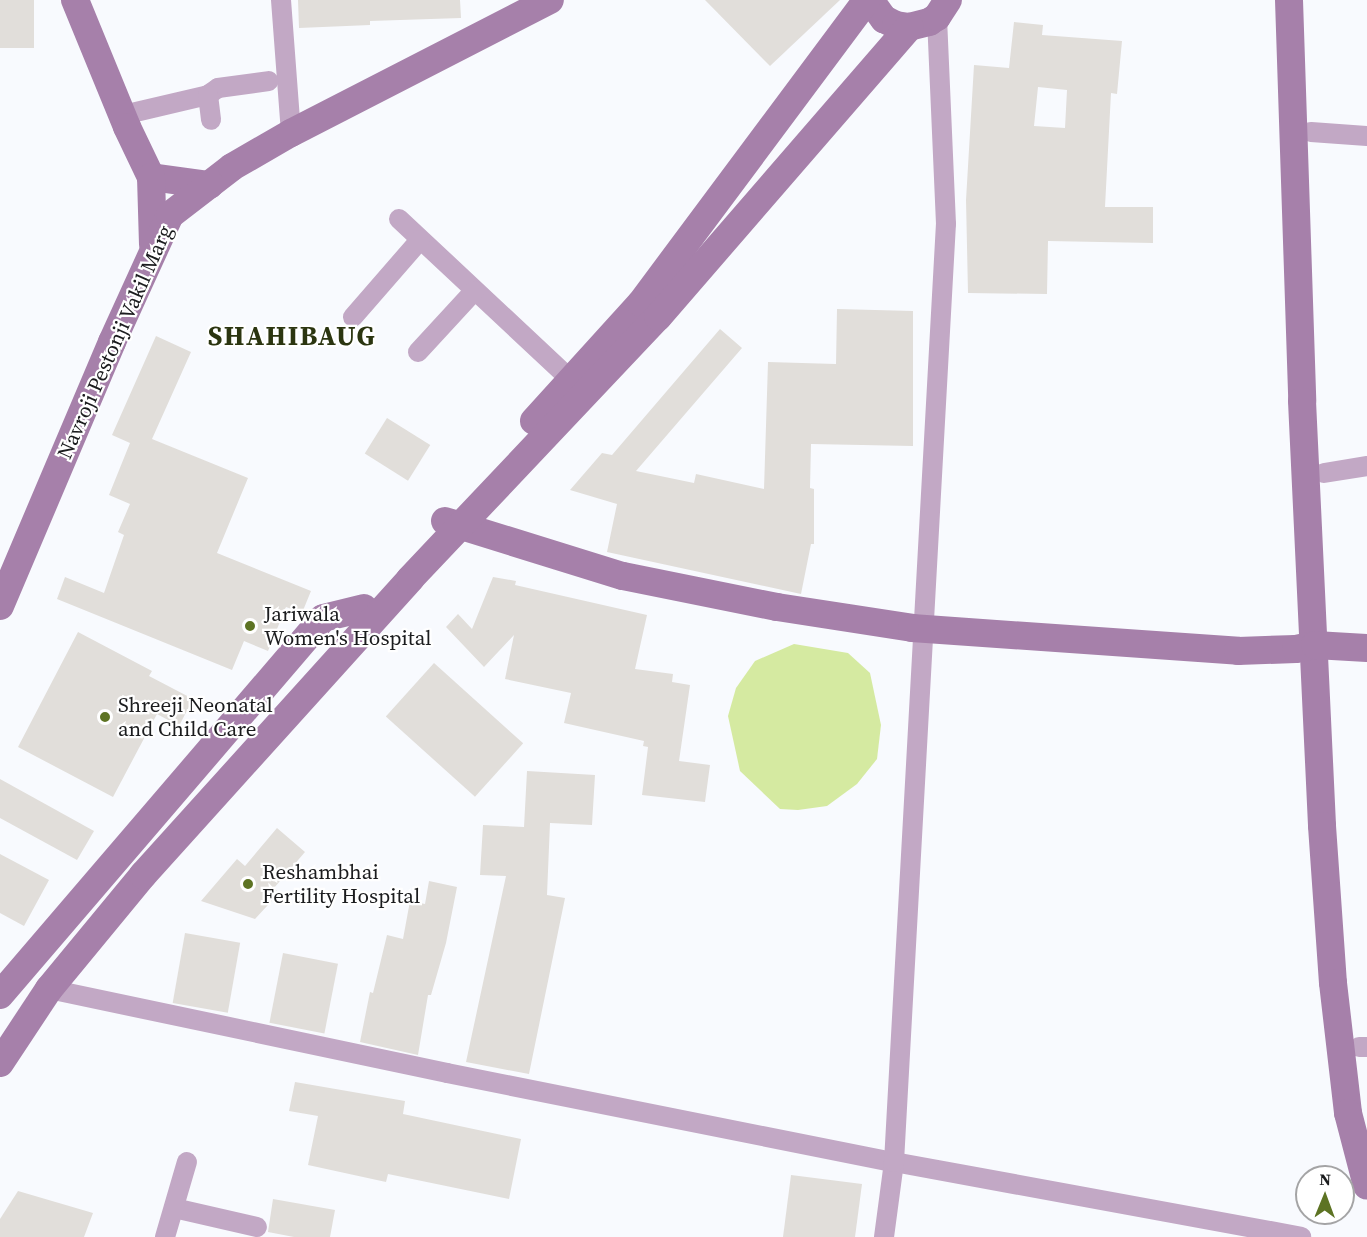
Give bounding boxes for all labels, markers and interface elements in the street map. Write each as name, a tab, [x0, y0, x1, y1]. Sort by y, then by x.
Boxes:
street label: Navroji Pestonji Vakil Marg	[52, 221, 178, 463]
district label: SHAHIBAUG	[208, 320, 376, 352]
place label: Jariwala Women's Hospital	[264, 601, 432, 651]
marker: Jariwala Women's Hospital	[241, 617, 259, 635]
place label: Shreeji Neonatal and Child Care	[118, 692, 273, 742]
marker: Shreeji Neonatal and Child Care	[96, 708, 114, 726]
place label: Reshambhai Fertility Hospital	[262, 859, 420, 909]
marker: Reshambhai Fertility Hospital	[239, 875, 257, 893]
north arrow	[1295, 1165, 1355, 1225]
text: N	[1319, 1168, 1331, 1190]

